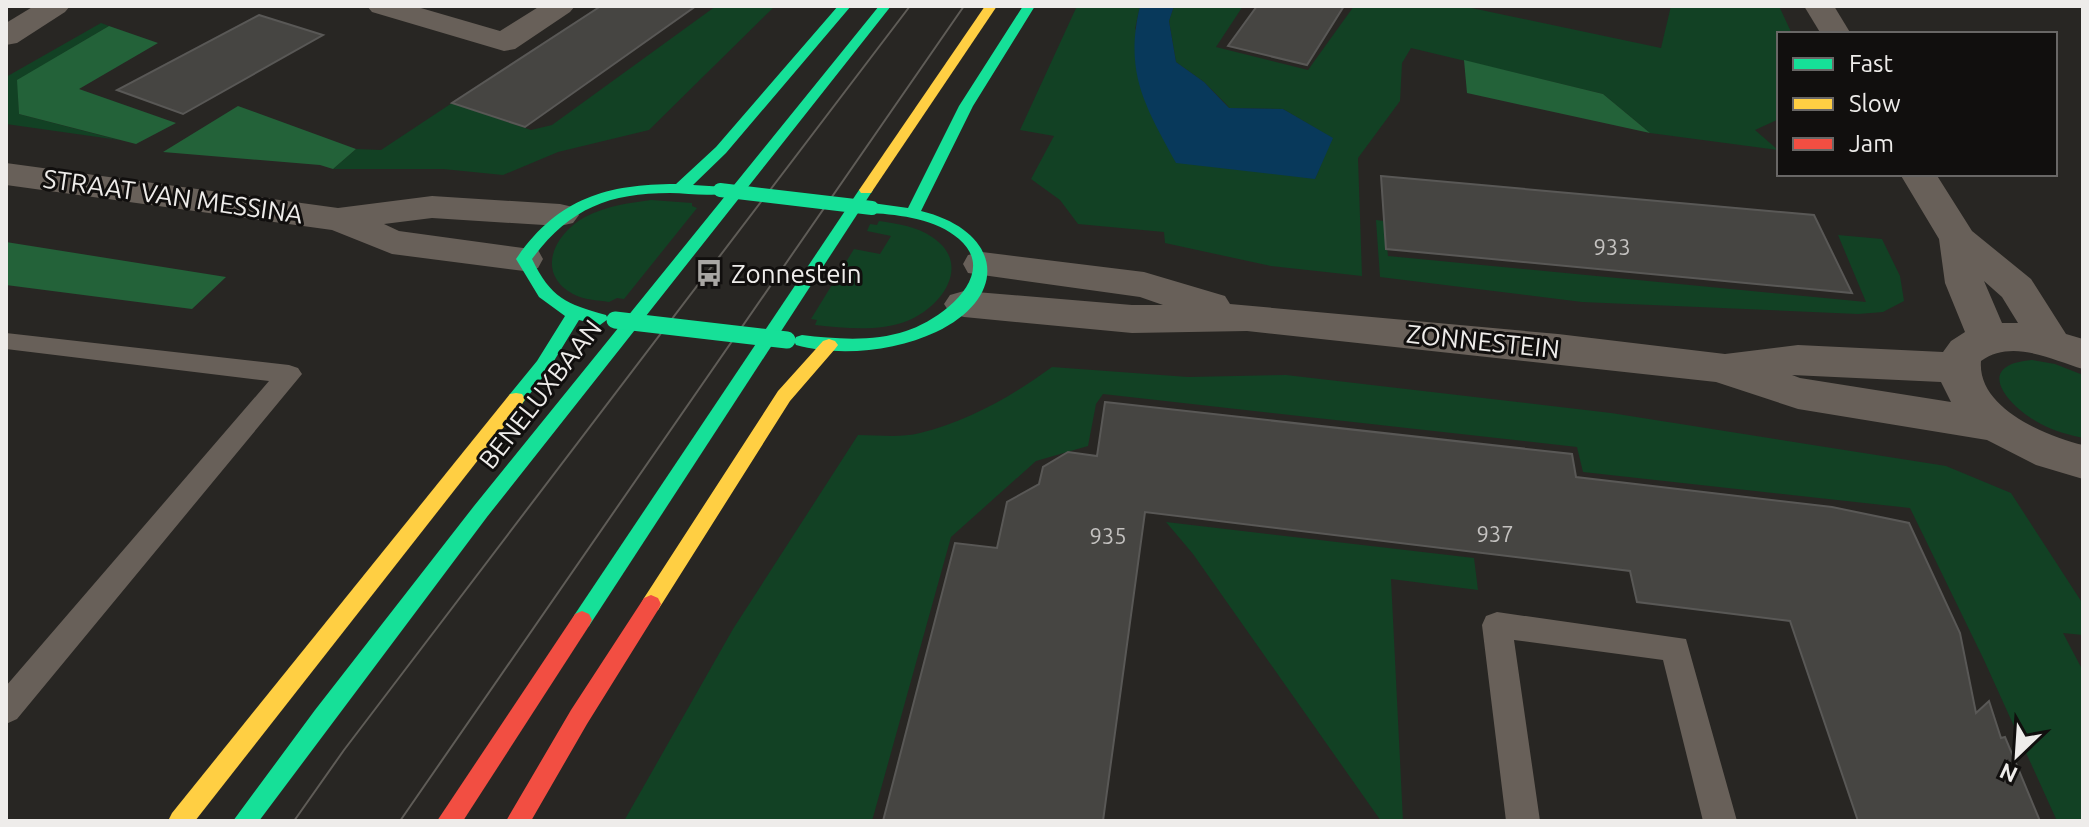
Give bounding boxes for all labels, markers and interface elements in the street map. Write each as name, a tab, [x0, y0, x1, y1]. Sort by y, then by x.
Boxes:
legend	[1777, 32, 2057, 176]
text: Fast	[1849, 50, 1893, 77]
text: Slow	[1849, 90, 1901, 117]
text: Jam	[1849, 130, 1894, 157]
street label: STRAAT VAN MESSINA	[41, 163, 305, 229]
house number: 933	[1593, 234, 1631, 259]
bus stop icon: Zonnestein	[694, 258, 724, 288]
place label: Zonnestein	[731, 259, 862, 288]
street label: BENELUXBAAN	[473, 314, 607, 474]
street label: ZONNESTEIN	[1405, 319, 1561, 363]
house number: 937	[1476, 521, 1514, 546]
house number: 935	[1089, 523, 1127, 548]
north arrow	[1977, 715, 2057, 795]
text: N	[1996, 759, 2021, 788]

